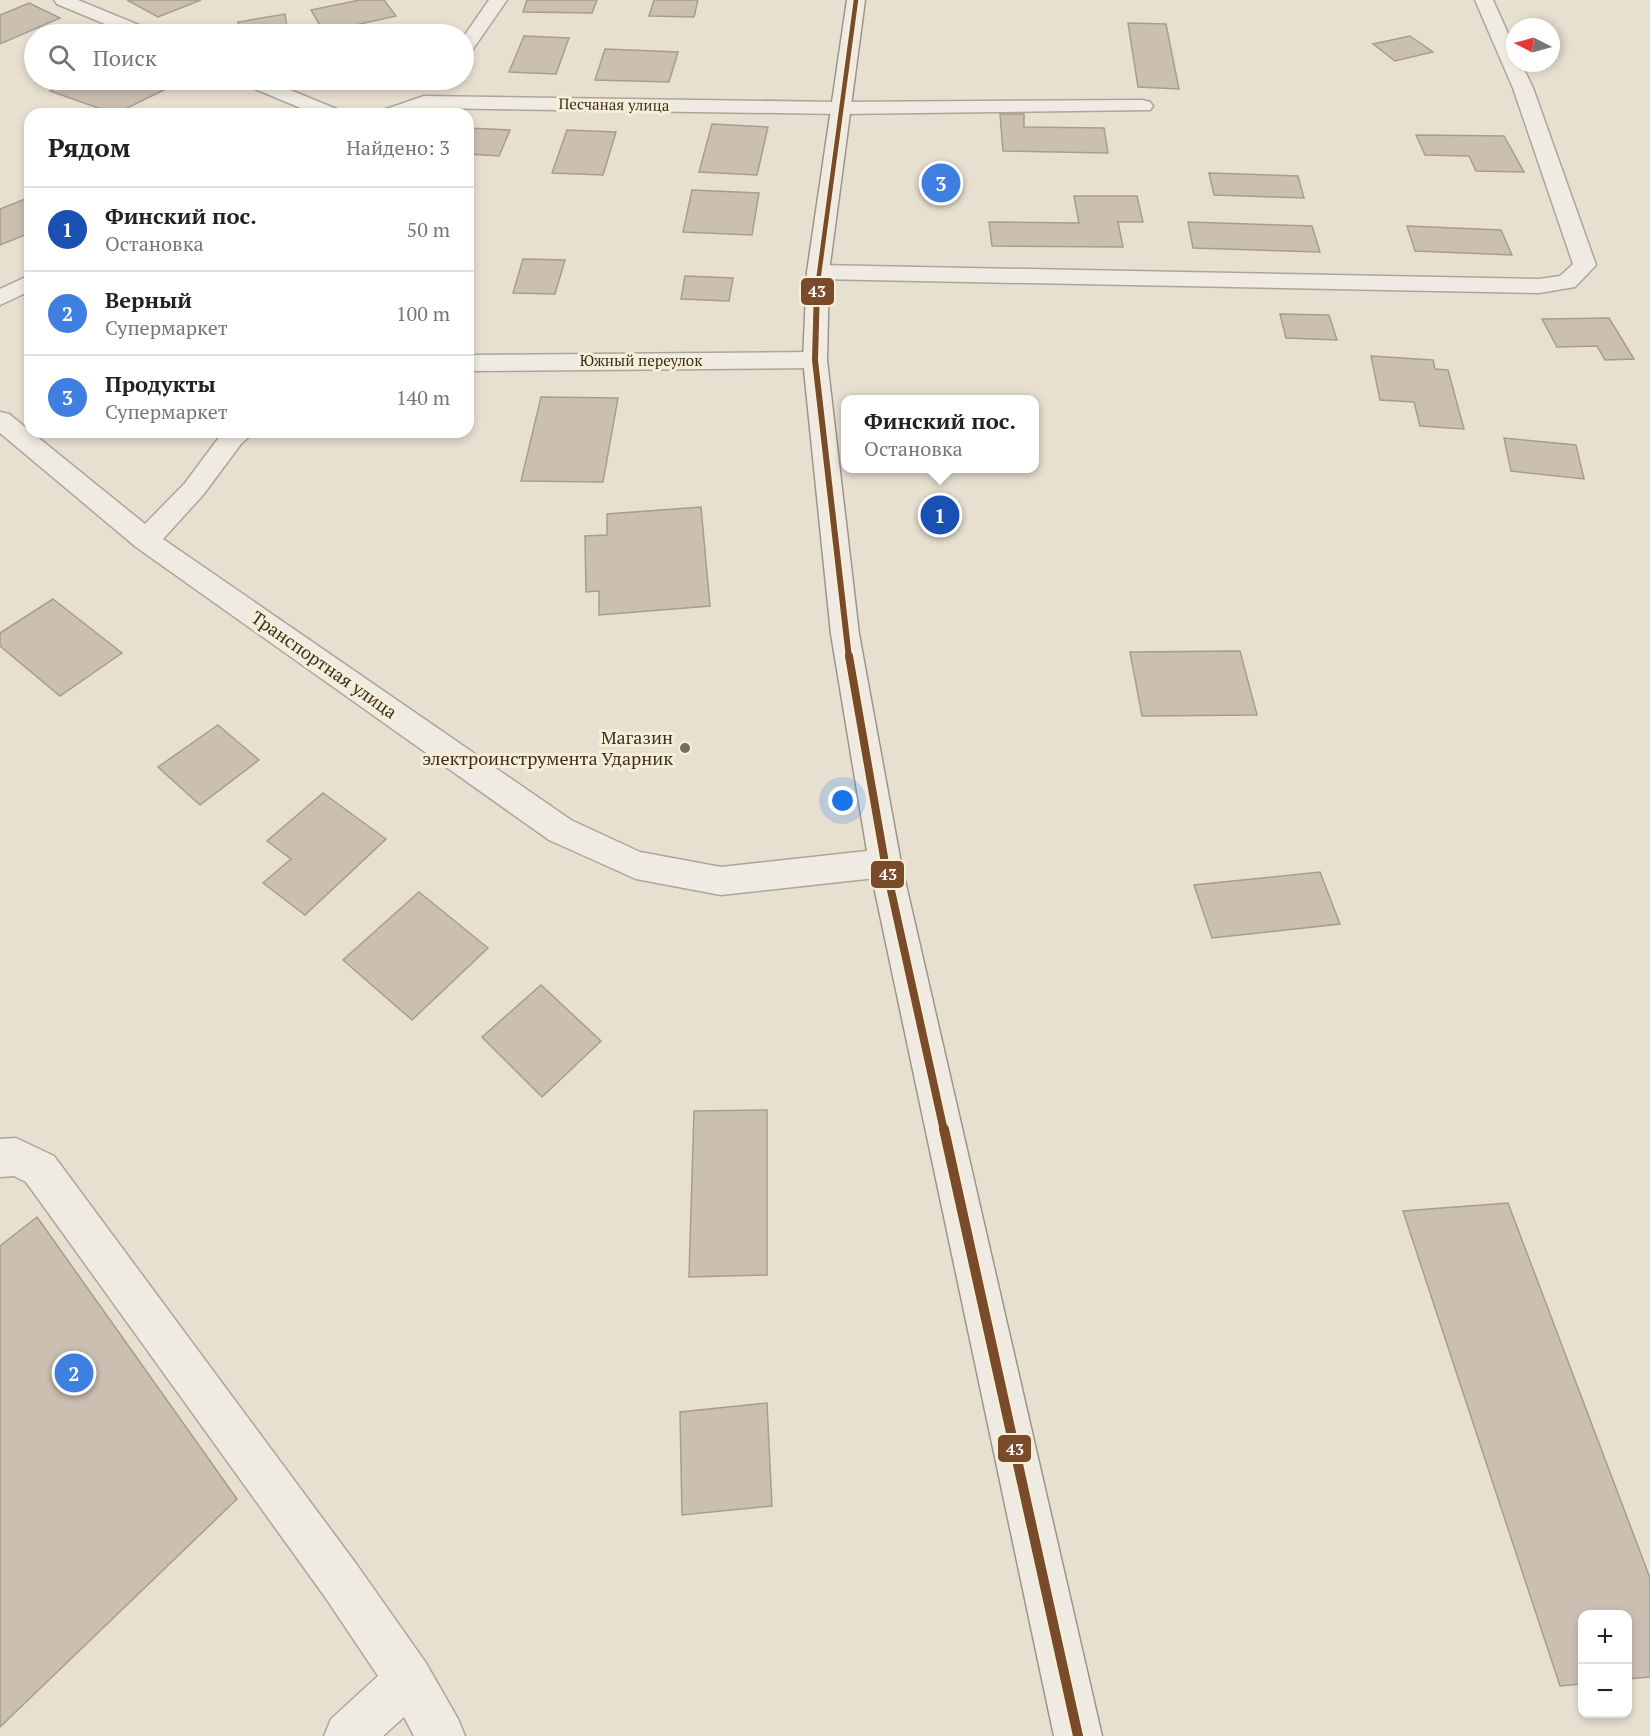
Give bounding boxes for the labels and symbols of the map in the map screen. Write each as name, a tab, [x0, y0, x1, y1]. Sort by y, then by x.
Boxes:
north arrow	[1506, 18, 1560, 72]
street label: Песчаная улица	[558, 93, 670, 115]
pin: 3	[922, 160, 960, 206]
line badge: 43	[800, 277, 835, 306]
text: 43	[808, 280, 826, 302]
street label: Южный переулок	[580, 350, 703, 370]
pin: 1	[920, 492, 960, 538]
street label: Транспортная улица	[247, 605, 402, 724]
place label: Магазин электроинструмента Ударник	[422, 725, 673, 770]
marker: Магазин электроинструмента Ударник	[678, 741, 692, 755]
your location	[828, 786, 857, 815]
line badge: 43	[870, 860, 905, 889]
text: 43	[879, 863, 897, 885]
pin: 2	[54, 1350, 94, 1396]
line badge: 43	[997, 1434, 1032, 1463]
text: 43	[1006, 1438, 1024, 1460]

